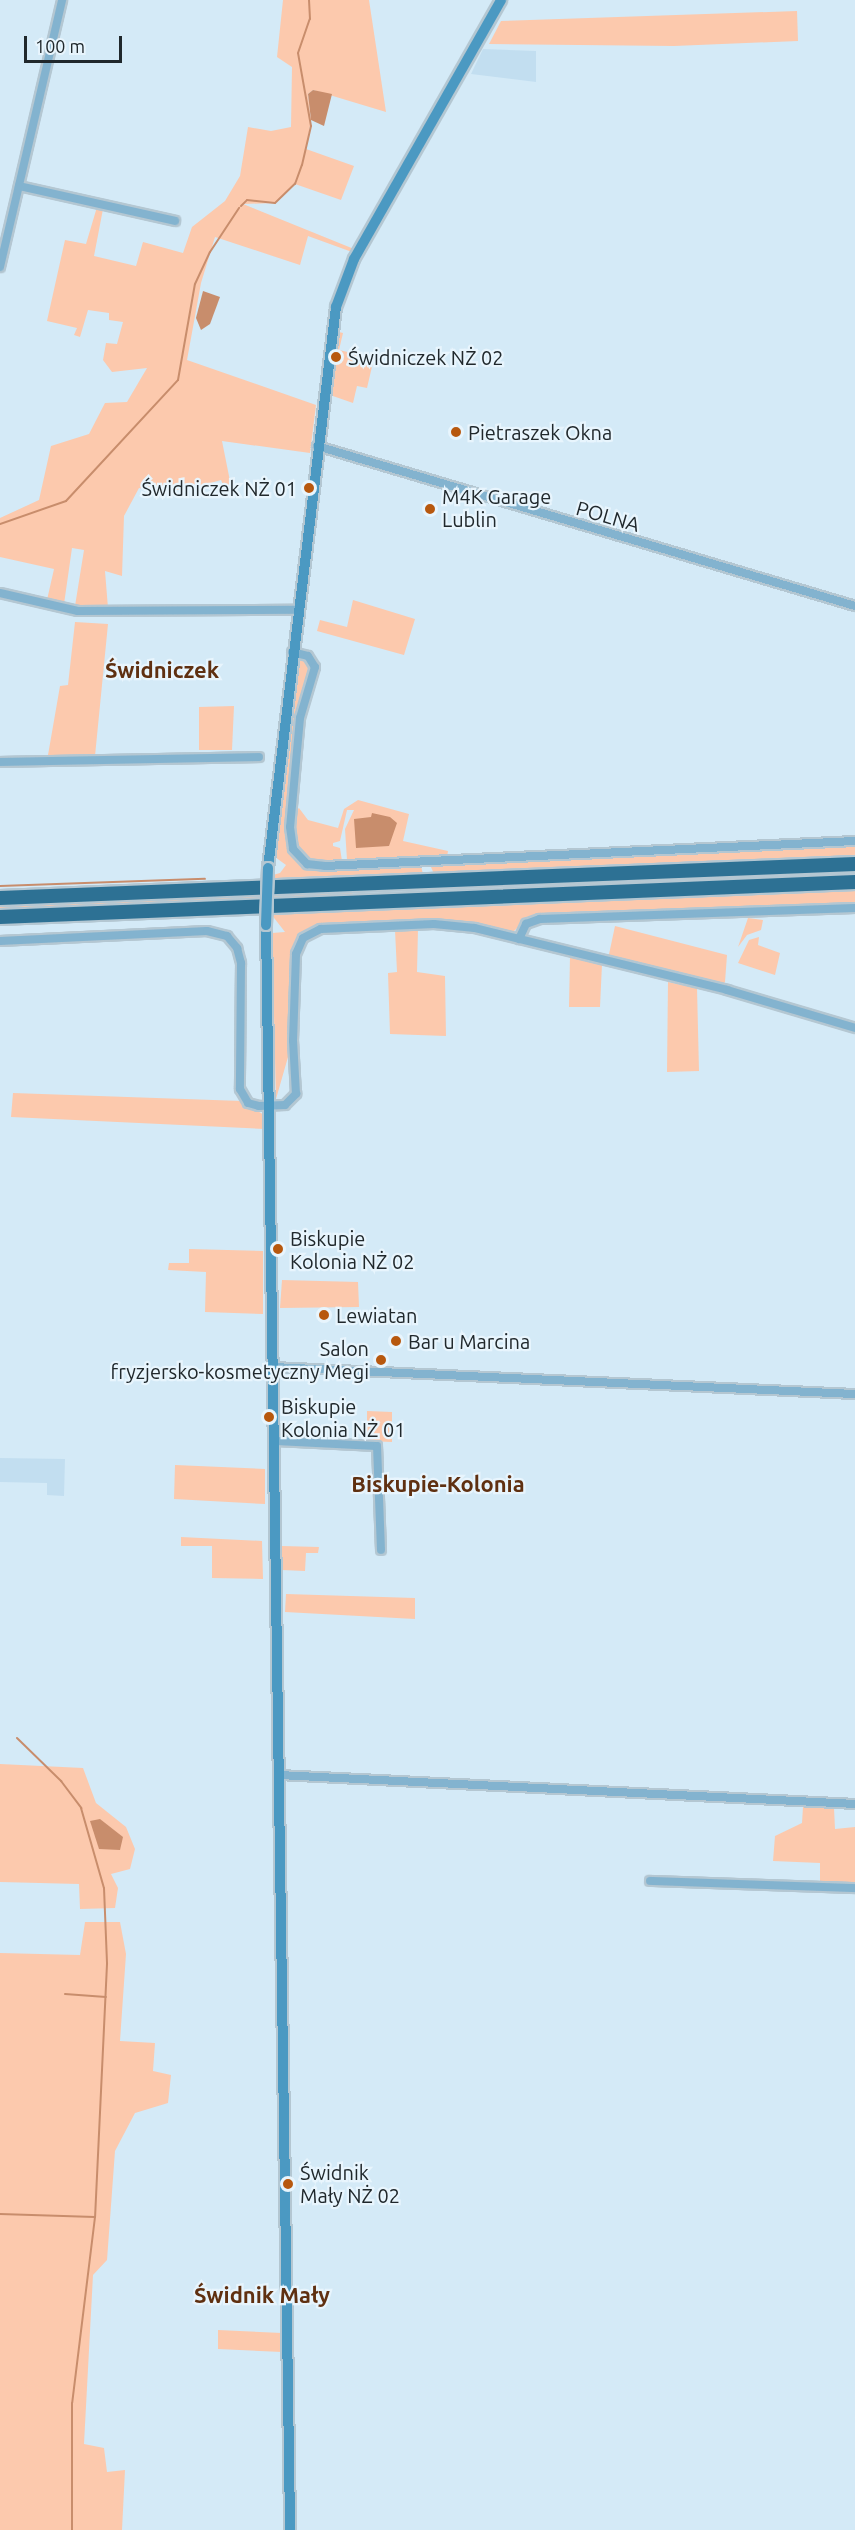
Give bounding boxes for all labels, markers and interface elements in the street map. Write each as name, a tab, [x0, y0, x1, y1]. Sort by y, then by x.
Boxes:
scale bar	[27, 24, 124, 62]
text: 100 m	[35, 36, 85, 56]
place label: Świdniczek NŻ 02	[348, 345, 504, 369]
marker: Świdniczek NŻ 02	[329, 350, 343, 364]
place label: Pietraszek Okna	[468, 420, 612, 444]
marker: Pietraszek Okna	[449, 425, 463, 439]
place label: Świdniczek NŻ 01	[141, 476, 297, 500]
marker: Świdniczek NŻ 01	[302, 481, 316, 495]
place label: M4K Garage Lublin	[442, 485, 551, 532]
street label: POLNA	[573, 496, 643, 536]
marker: M4K Garage Lublin	[423, 502, 437, 516]
district label: Świdniczek	[105, 657, 219, 683]
place label: Biskupie Kolonia NŻ 02	[290, 1226, 414, 1273]
marker: Biskupie Kolonia NŻ 02	[271, 1242, 285, 1256]
place label: Lewiatan	[336, 1303, 417, 1327]
marker: Lewiatan	[317, 1308, 331, 1322]
place label: Bar u Marcina	[408, 1329, 530, 1353]
marker: Bar u Marcina	[389, 1334, 403, 1348]
place label: Salon fryzjersko-kosmetyczny Megi	[111, 1336, 369, 1383]
marker: Salon fryzjersko-kosmetyczny Megi	[374, 1353, 388, 1367]
place label: Biskupie Kolonia NŻ 01	[281, 1394, 405, 1441]
marker: Biskupie Kolonia NŻ 01	[262, 1410, 276, 1424]
district label: Biskupie-Kolonia	[351, 1471, 525, 1497]
place label: Świdnik Mały NŻ 02	[300, 2160, 400, 2207]
marker: Świdnik Mały NŻ 02	[281, 2177, 295, 2191]
district label: Świdnik Mały	[194, 2282, 330, 2308]

